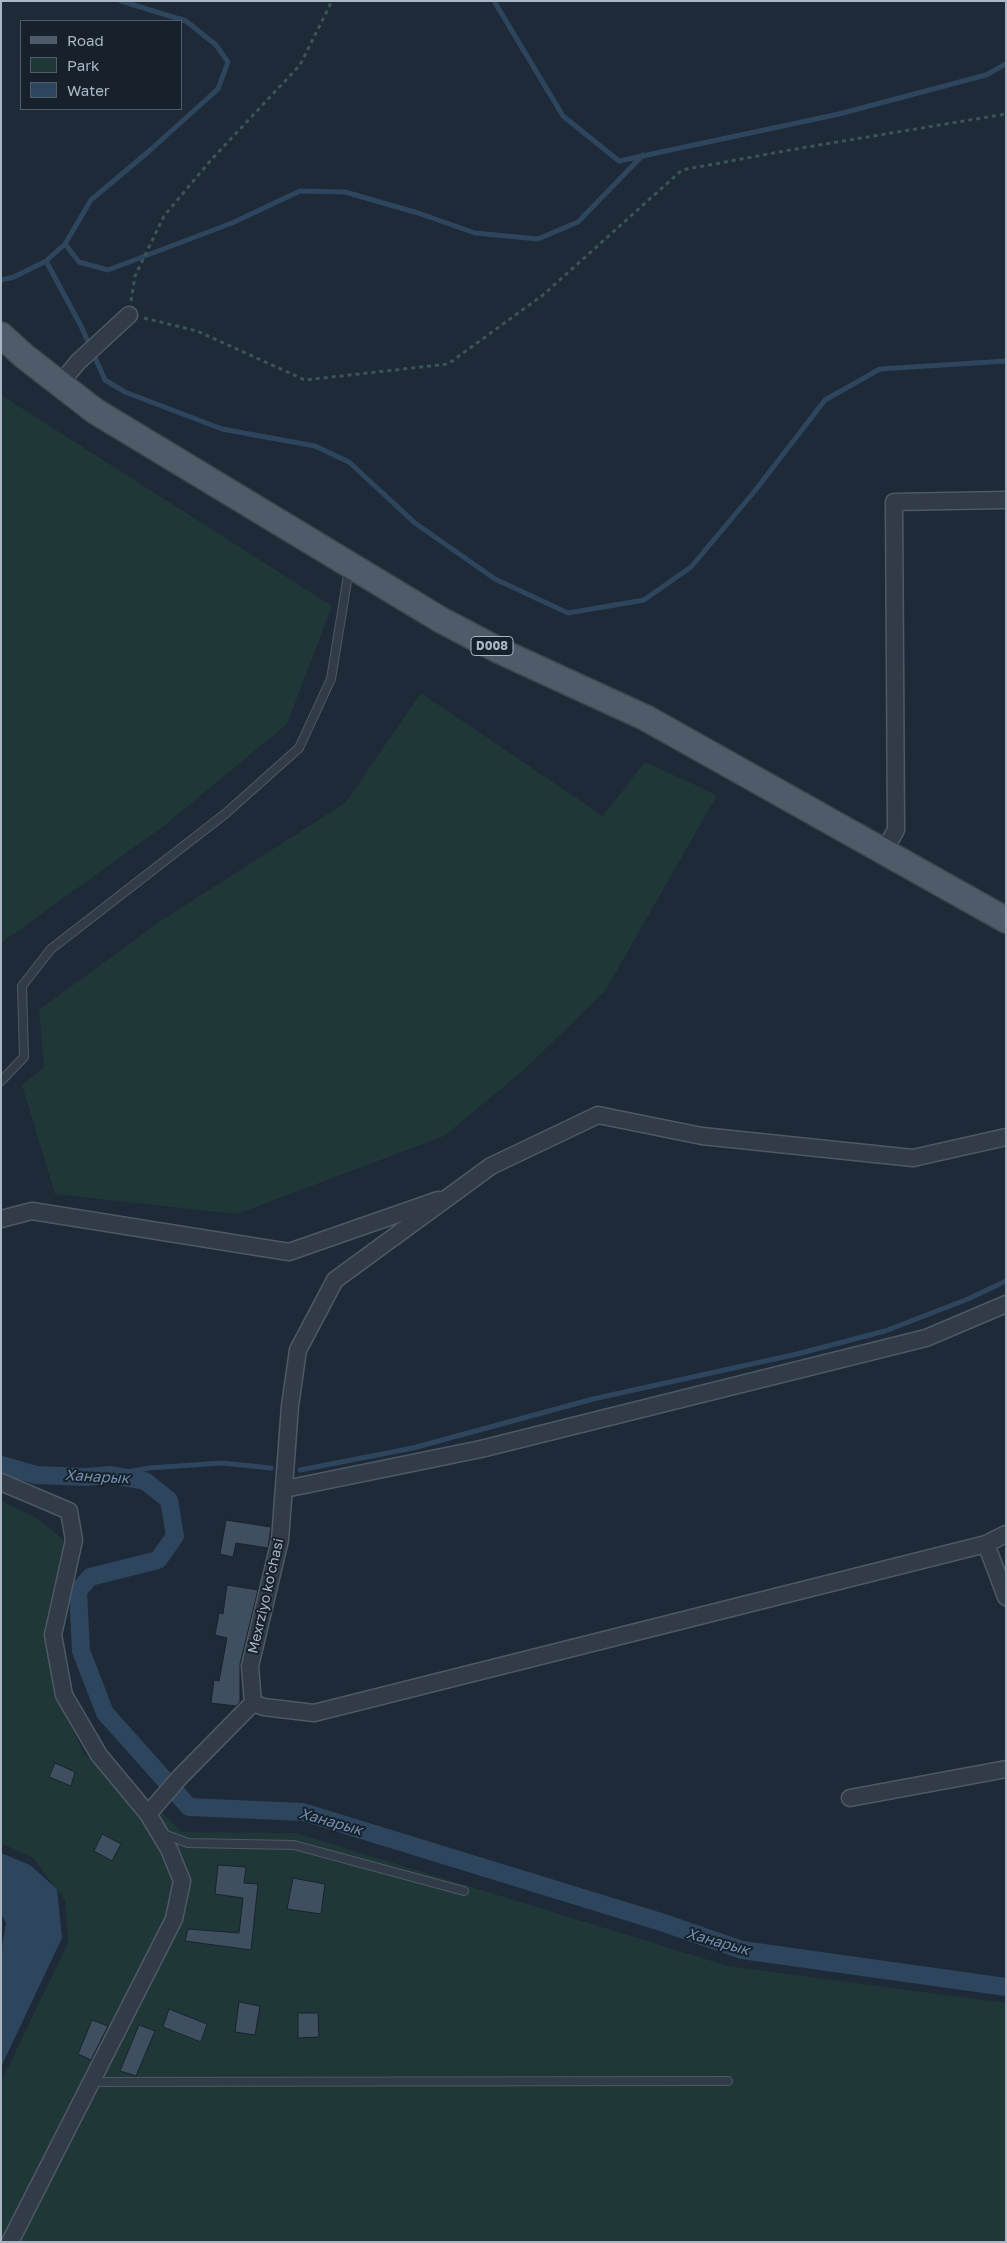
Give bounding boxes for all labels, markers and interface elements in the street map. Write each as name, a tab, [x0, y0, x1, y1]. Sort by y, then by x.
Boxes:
legend	[20, 20, 182, 110]
text: Road	[67, 31, 104, 49]
text: Park	[67, 56, 99, 74]
text: Water	[67, 81, 110, 99]
road number: D008	[471, 636, 513, 656]
water label: Ханарык	[64, 1466, 130, 1488]
street label: Mexrziyo ko'chasi	[245, 1537, 287, 1655]
water label: Ханарык	[297, 1804, 365, 1840]
water label: Ханарык	[684, 1924, 752, 1960]

